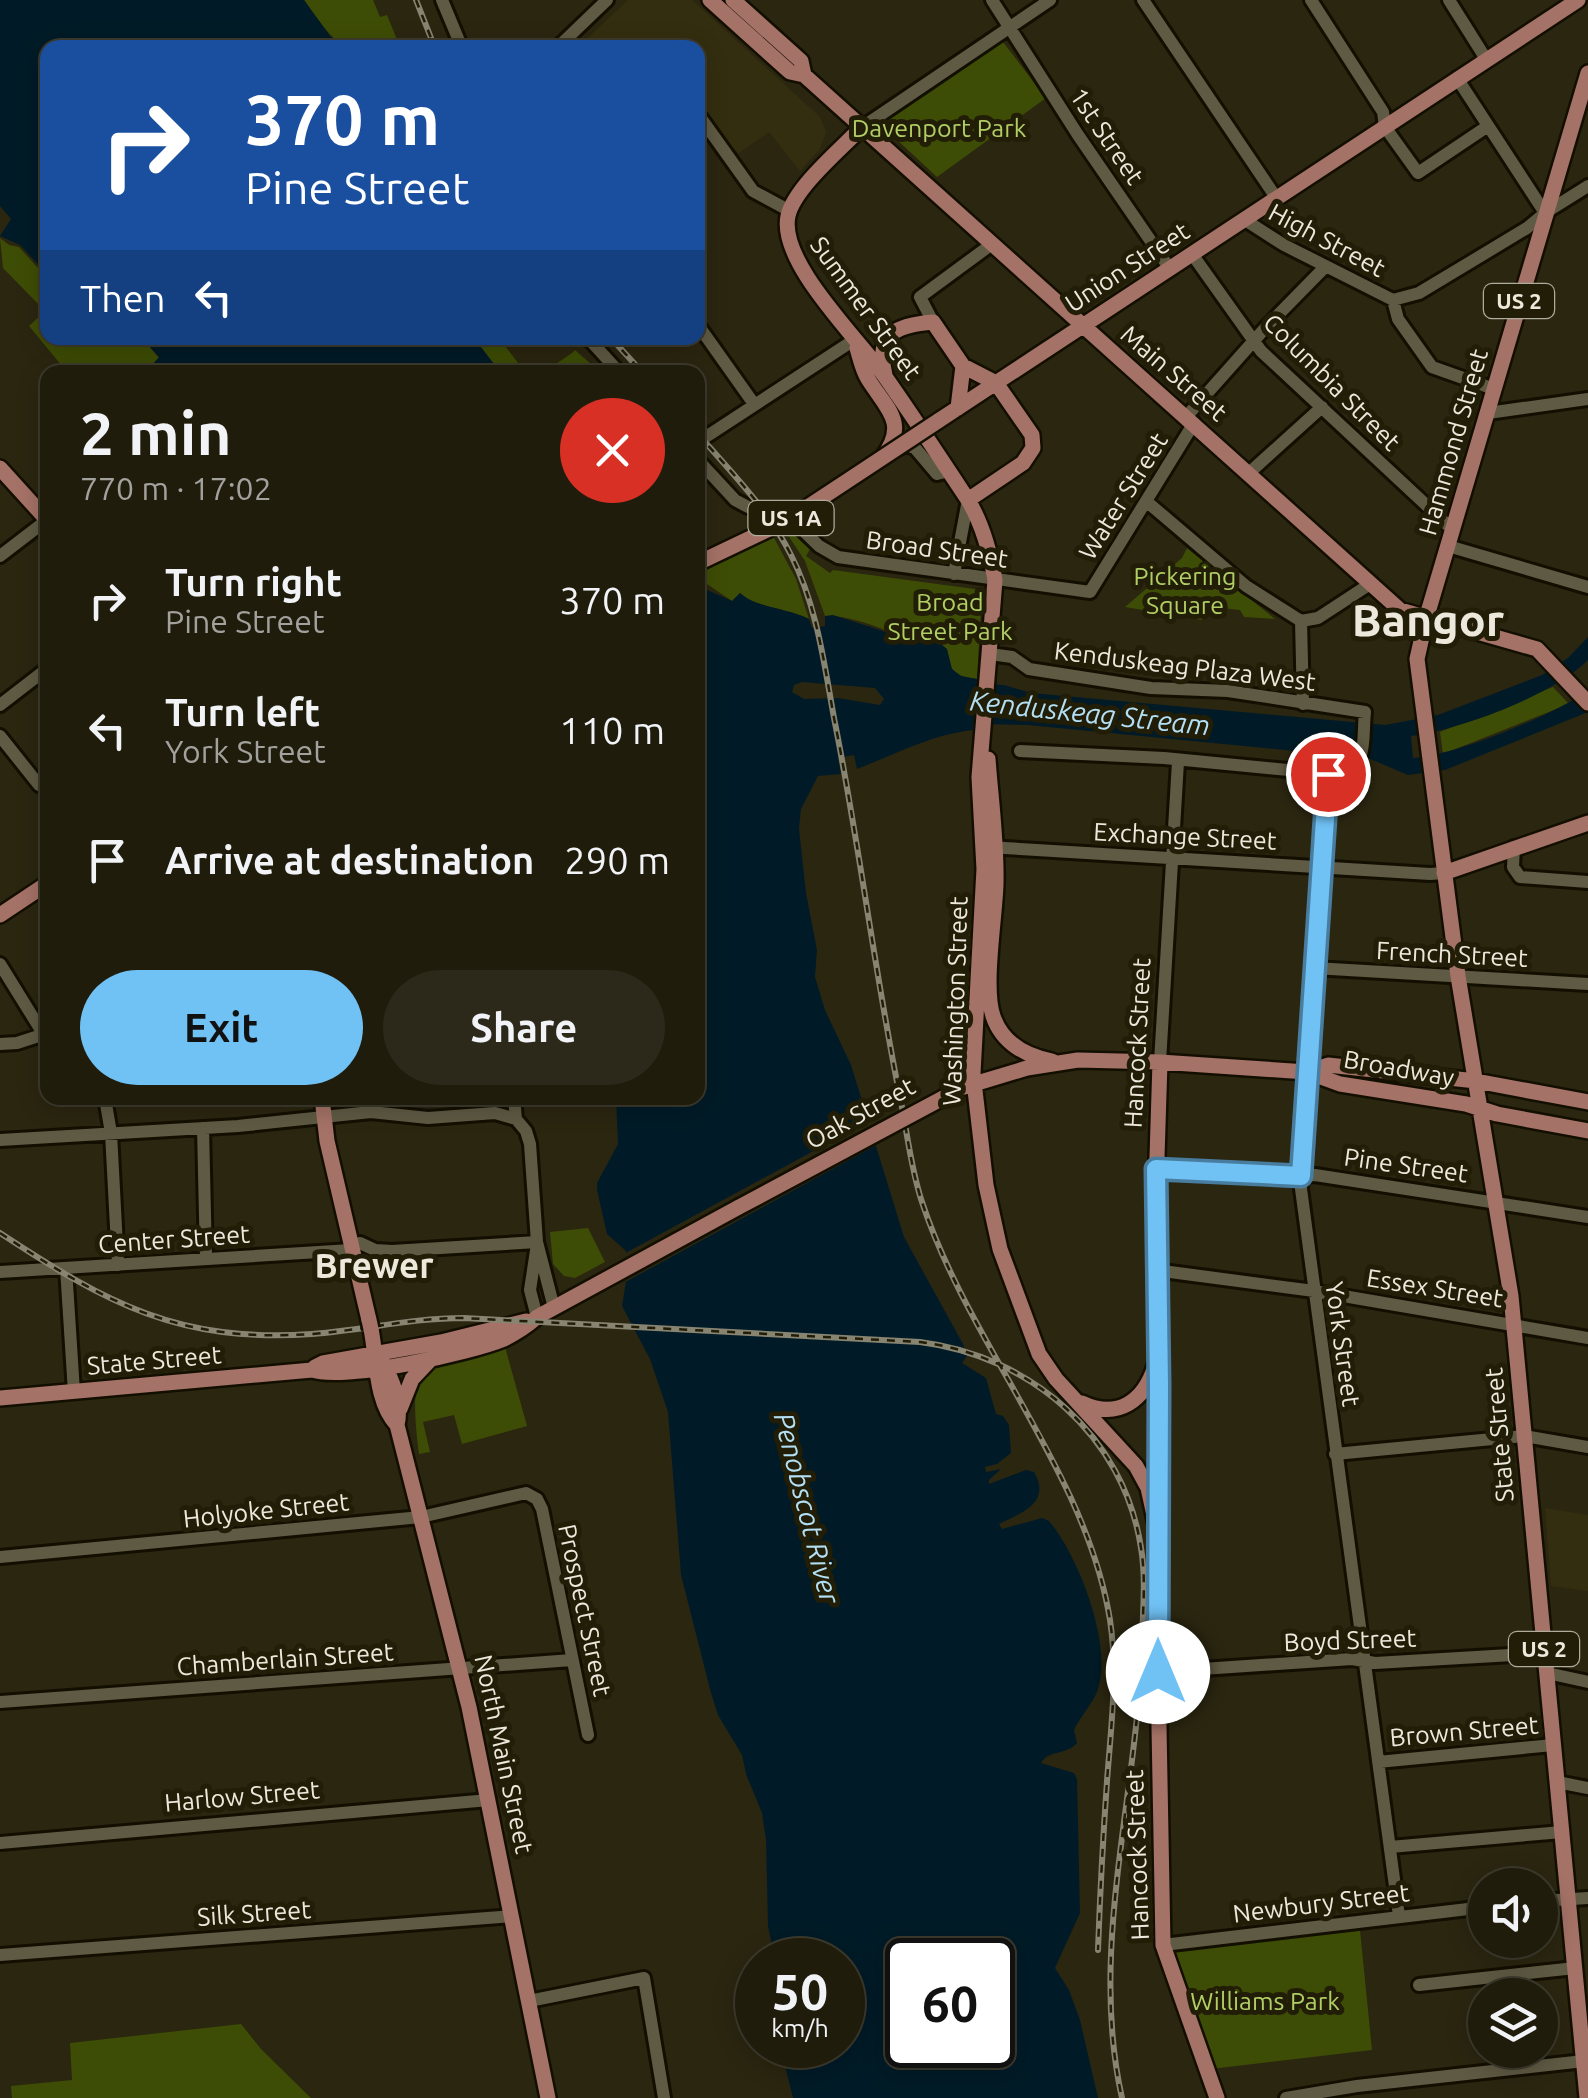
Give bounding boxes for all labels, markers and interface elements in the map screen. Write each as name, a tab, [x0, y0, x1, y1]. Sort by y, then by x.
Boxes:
icon: right	[80, 80, 210, 210]
text: 370 m	[245, 80, 440, 158]
street label: 1st Street	[1065, 82, 1150, 190]
park label: Davenport Park	[852, 114, 1027, 142]
text: Pine Street	[245, 162, 469, 213]
street label: High Street	[1264, 198, 1390, 282]
street label: Union Street	[1060, 217, 1194, 317]
street label: Summer Street	[805, 231, 927, 385]
icon: left	[186, 270, 241, 325]
text: Then	[80, 277, 166, 319]
road number: US 2	[1484, 284, 1554, 318]
street label: Columbia Street	[1258, 308, 1406, 456]
street label: Main Street	[1116, 320, 1233, 426]
street label: Hammond Street	[1413, 345, 1493, 538]
button: close	[560, 398, 665, 503]
text: 2 min	[80, 399, 232, 466]
street label: Water Street	[1073, 427, 1173, 565]
text: 770 m · 17:02	[80, 470, 272, 506]
road number: US 1A	[748, 501, 834, 535]
street label: Broad Street	[864, 525, 1010, 573]
text: Turn right	[165, 561, 342, 603]
park label: Pickering Square	[1134, 562, 1236, 619]
icon: right	[80, 573, 135, 628]
text: 370 m	[559, 579, 665, 621]
park label: Broad Street Park	[887, 588, 1013, 645]
district label: Bangor	[1352, 594, 1505, 645]
text: Pine Street	[165, 603, 325, 639]
street label: Kenduskeag Plaza West	[1053, 636, 1318, 696]
water label: Kenduskeag Stream	[968, 684, 1212, 741]
text: Turn left	[165, 691, 320, 733]
icon: left	[80, 703, 135, 758]
text: 110 m	[559, 709, 665, 751]
pin	[1286, 732, 1371, 817]
text: York Street	[165, 733, 326, 769]
icon: arrive	[1301, 747, 1356, 802]
street label: Exchange Street	[1093, 817, 1277, 855]
icon: arrive	[80, 833, 135, 888]
text: Arrive at destination	[165, 839, 534, 881]
text: 290 m	[564, 839, 670, 881]
street label: Washington Street	[937, 896, 973, 1106]
street label: French Street	[1376, 936, 1529, 972]
street label: Hancock Street	[1119, 957, 1155, 1129]
button: Exit	[80, 970, 363, 1085]
button: Share	[383, 970, 665, 1085]
street label: Broadway	[1342, 1045, 1456, 1091]
street label: Oak Street	[801, 1071, 920, 1154]
street label: Pine Street	[1342, 1142, 1470, 1188]
street label: Center Street	[97, 1220, 251, 1258]
district label: Brewer	[314, 1245, 434, 1285]
street label: Essex Street	[1365, 1263, 1505, 1313]
street label: York Street	[1320, 1280, 1366, 1408]
street label: State Street	[86, 1340, 223, 1380]
street label: State Street	[1479, 1366, 1519, 1503]
water label: Penobscot River	[769, 1409, 847, 1608]
street label: Holyoke Street	[182, 1487, 351, 1533]
street label: Prospect Street	[553, 1521, 617, 1699]
position arrow	[1106, 1620, 1210, 1724]
street label: Boyd Street	[1283, 1624, 1417, 1656]
road number: US 2	[1509, 1632, 1579, 1666]
street label: Chamberlain Street	[176, 1637, 395, 1681]
street label: North Main Street	[469, 1652, 539, 1856]
street label: Brown Street	[1388, 1711, 1540, 1751]
street label: Hancock Street	[1120, 1769, 1154, 1941]
street label: Harlow Street	[163, 1775, 321, 1817]
map controls	[1468, 1868, 1558, 2068]
button: sound	[1468, 1868, 1558, 1958]
street label: Newbury Street	[1231, 1878, 1411, 1928]
street label: Silk Street	[196, 1895, 312, 1931]
speed limit sign: 60	[885, 1938, 1015, 2068]
text: 50	[772, 1963, 828, 2019]
button: layers	[1468, 1978, 1558, 2068]
park label: Williams Park	[1190, 1987, 1340, 2015]
text: km/h	[771, 2014, 829, 2042]

